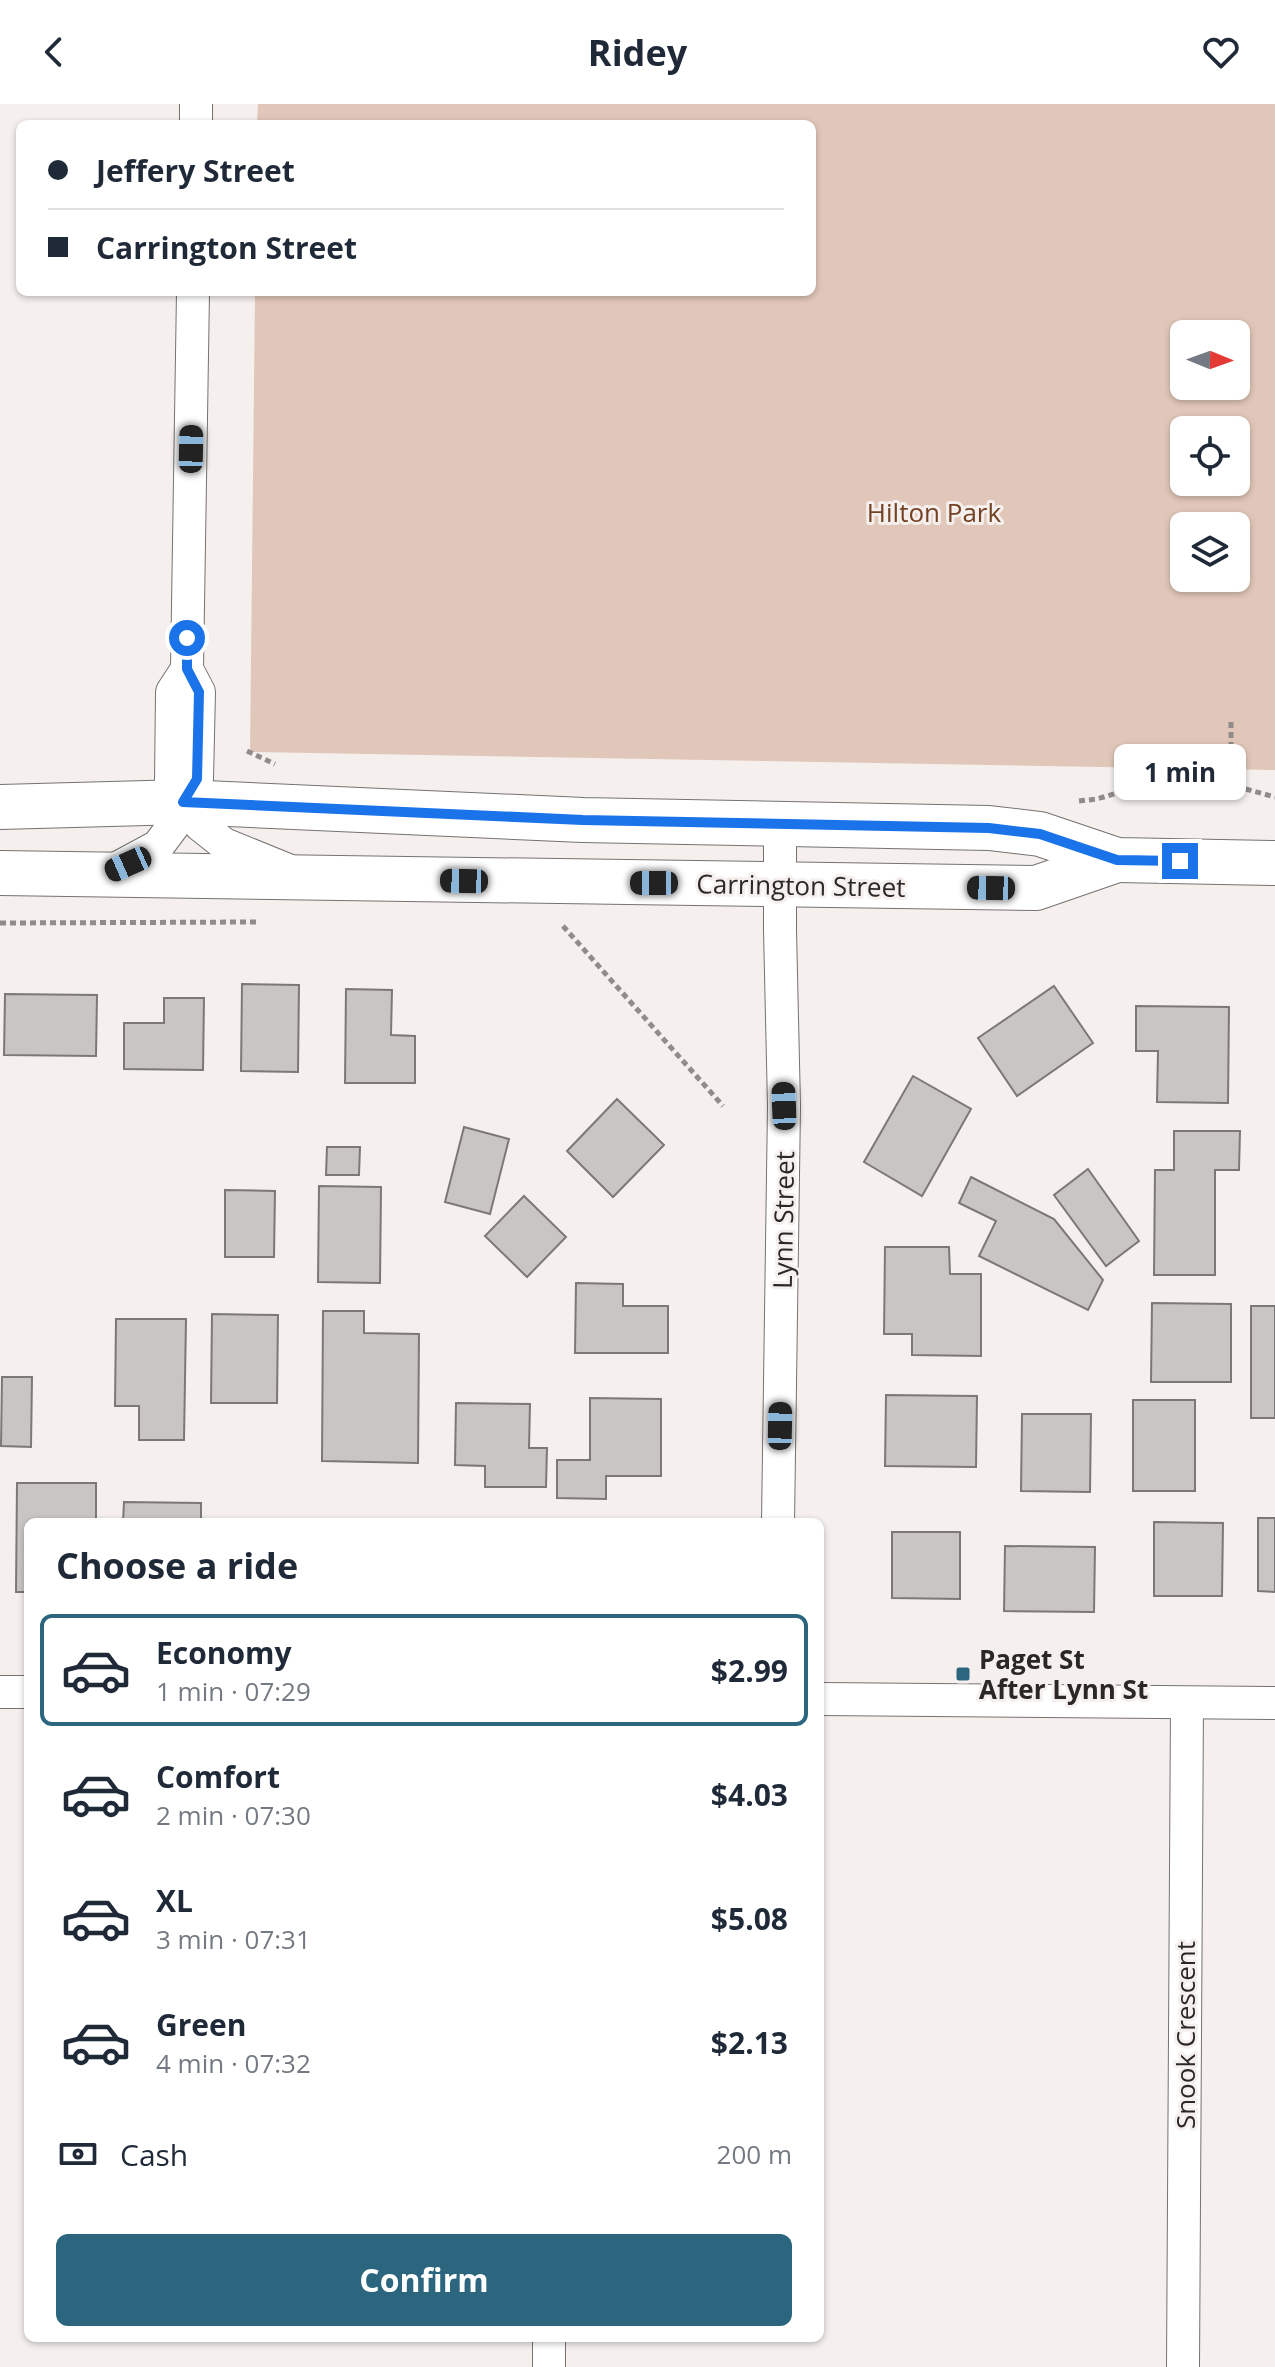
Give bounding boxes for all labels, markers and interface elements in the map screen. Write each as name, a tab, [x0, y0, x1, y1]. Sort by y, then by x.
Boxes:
text: Ridey	[588, 28, 687, 77]
icon: back	[32, 30, 76, 74]
icon: heart	[1199, 30, 1243, 74]
text: Jeffery Street	[96, 150, 295, 191]
text: Carrington Street	[96, 227, 357, 268]
north arrow	[1170, 320, 1250, 400]
map controls	[1170, 320, 1250, 592]
button: locate	[1170, 416, 1250, 496]
car	[179, 425, 203, 473]
park label: Hilton Park	[867, 494, 1001, 530]
button: layers	[1170, 512, 1250, 592]
route start	[169, 620, 205, 656]
callout: 1 min	[1114, 745, 1246, 801]
text: 1 min	[1144, 754, 1216, 790]
car	[101, 843, 155, 885]
route end	[1162, 843, 1198, 879]
street label: Carrington Street	[696, 865, 906, 905]
car	[440, 869, 488, 893]
car	[630, 871, 678, 895]
car	[967, 876, 1015, 900]
car	[771, 1082, 797, 1130]
street label: Lynn Street	[764, 1151, 802, 1289]
car	[768, 1402, 792, 1450]
text: Choose a ride	[56, 1541, 298, 1590]
text: Economy	[156, 1632, 292, 1673]
icon: car	[60, 1634, 132, 1706]
place label: Paget St After Lynn St	[979, 1641, 1148, 1707]
text: $2.99	[711, 1650, 788, 1691]
marker: Paget St After Lynn St	[954, 1665, 972, 1683]
text: 1 min · 07:29	[156, 1673, 311, 1709]
text: Comfort	[156, 1756, 280, 1797]
icon: car	[60, 1758, 132, 1830]
text: $4.03	[711, 1774, 788, 1815]
text: 2 min · 07:30	[156, 1797, 311, 1833]
text: XL	[156, 1880, 193, 1921]
icon: car	[60, 1882, 132, 1954]
text: $5.08	[711, 1898, 788, 1939]
text: 3 min · 07:31	[156, 1921, 311, 1957]
street label: Snook Crescent	[1167, 1941, 1203, 2129]
text: Green	[156, 2004, 247, 2045]
icon: car	[60, 2006, 132, 2078]
text: $2.13	[711, 2022, 788, 2063]
text: 4 min · 07:32	[156, 2045, 311, 2081]
icon: cash	[56, 2132, 100, 2176]
text: Cash	[120, 2134, 188, 2175]
text: 200 m	[717, 2136, 792, 2172]
button: Confirm	[56, 2234, 792, 2326]

